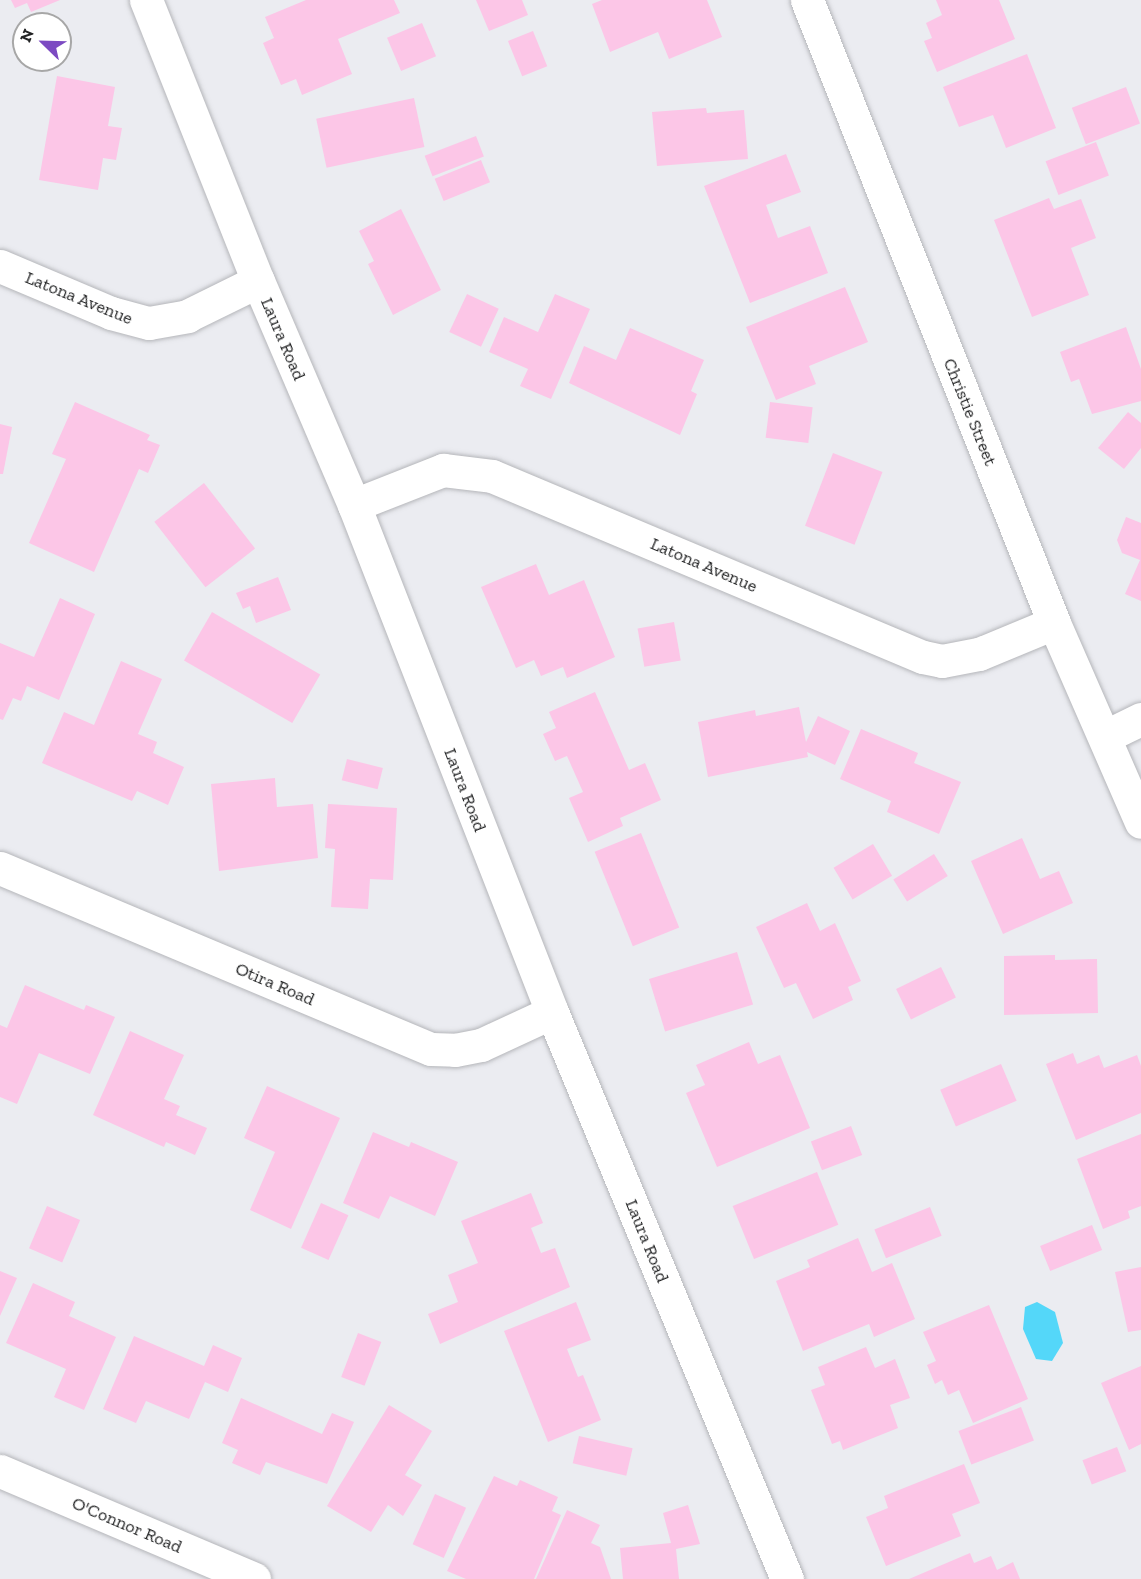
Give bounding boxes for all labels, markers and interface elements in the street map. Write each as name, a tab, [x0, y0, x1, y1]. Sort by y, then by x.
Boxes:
north arrow	[12, 12, 72, 72]
text: N	[16, 26, 38, 45]
street label: Latona Avenue	[22, 267, 136, 329]
street label: Laura Road	[256, 294, 310, 384]
street label: Christie Street	[939, 355, 1001, 469]
street label: Latona Avenue	[647, 533, 761, 597]
street label: Laura Road	[439, 745, 491, 835]
street label: Otira Road	[232, 958, 318, 1010]
street label: Laura Road	[621, 1196, 673, 1286]
street label: O'Connor Road	[69, 1492, 185, 1558]

